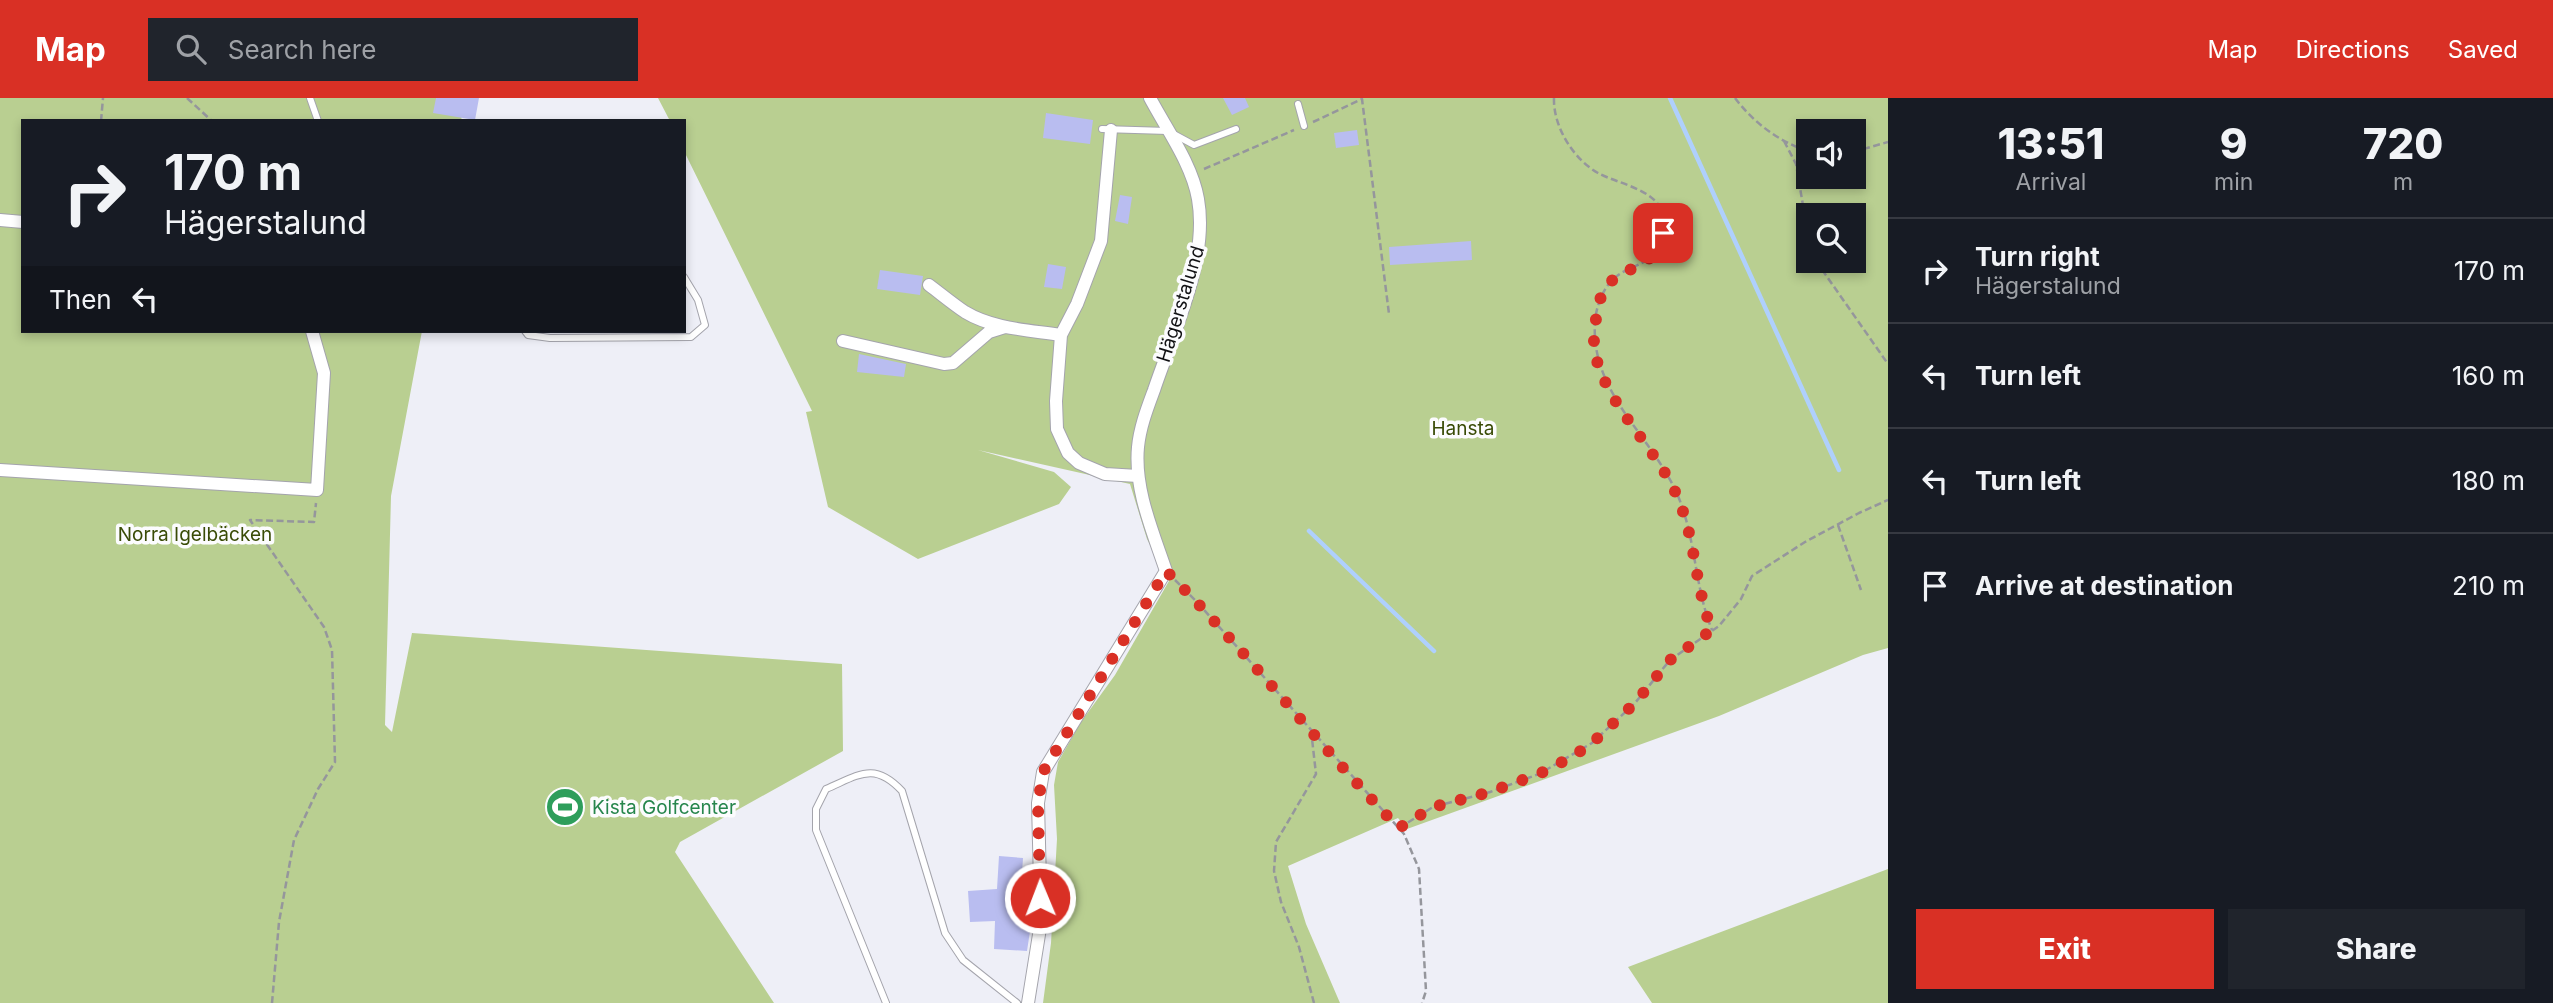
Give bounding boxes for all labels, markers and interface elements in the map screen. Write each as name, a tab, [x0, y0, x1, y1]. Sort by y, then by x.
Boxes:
search box	[148, 18, 638, 81]
text: Map	[35, 29, 106, 69]
icon: search	[172, 30, 210, 68]
text: Search here	[228, 34, 376, 65]
text: Map	[2208, 35, 2257, 64]
text: Directions	[2295, 35, 2410, 64]
text: Saved	[2448, 35, 2518, 64]
text: 13:51	[1998, 118, 2104, 169]
text: 9	[2220, 118, 2248, 169]
text: 720	[2363, 118, 2443, 169]
map controls	[1796, 119, 1866, 273]
button: sound	[1796, 119, 1866, 189]
text: 170 m	[164, 143, 302, 202]
icon: right	[49, 147, 140, 238]
text: Arrival	[2016, 168, 2086, 196]
text: min	[2214, 168, 2253, 196]
text: m	[2393, 168, 2413, 196]
text: Hägerstalund	[164, 203, 367, 242]
pin	[1633, 203, 1693, 263]
button: search	[1796, 203, 1866, 273]
icon: arrive	[1644, 214, 1682, 252]
text: Turn right	[1975, 241, 2100, 272]
street label: Hägerstalund	[1152, 243, 1209, 365]
icon: right	[1916, 252, 1954, 290]
text: 170 m	[2454, 255, 2525, 286]
text: Hägerstalund	[1975, 272, 2121, 300]
icon: left	[126, 280, 164, 318]
text: Then	[49, 284, 112, 315]
icon: left	[1916, 357, 1954, 395]
text: Turn left	[1975, 360, 2081, 391]
text: 160 m	[2452, 360, 2525, 391]
park label: Hansta	[1431, 417, 1495, 440]
icon: left	[1916, 462, 1954, 500]
text: Turn left	[1975, 465, 2081, 496]
text: 180 m	[2452, 465, 2525, 496]
park label: Norra Igelbäcken	[118, 523, 272, 546]
icon: arrive	[1916, 567, 1954, 605]
text: Arrive at destination	[1975, 570, 2234, 601]
text: 210 m	[2452, 570, 2525, 601]
sports icon: Kista Golfcenter	[544, 786, 586, 828]
place label: Kista Golfcenter	[592, 796, 736, 819]
position arrow	[1003, 861, 1077, 935]
button: Exit	[1916, 909, 2214, 989]
button: Share	[2228, 909, 2525, 989]

